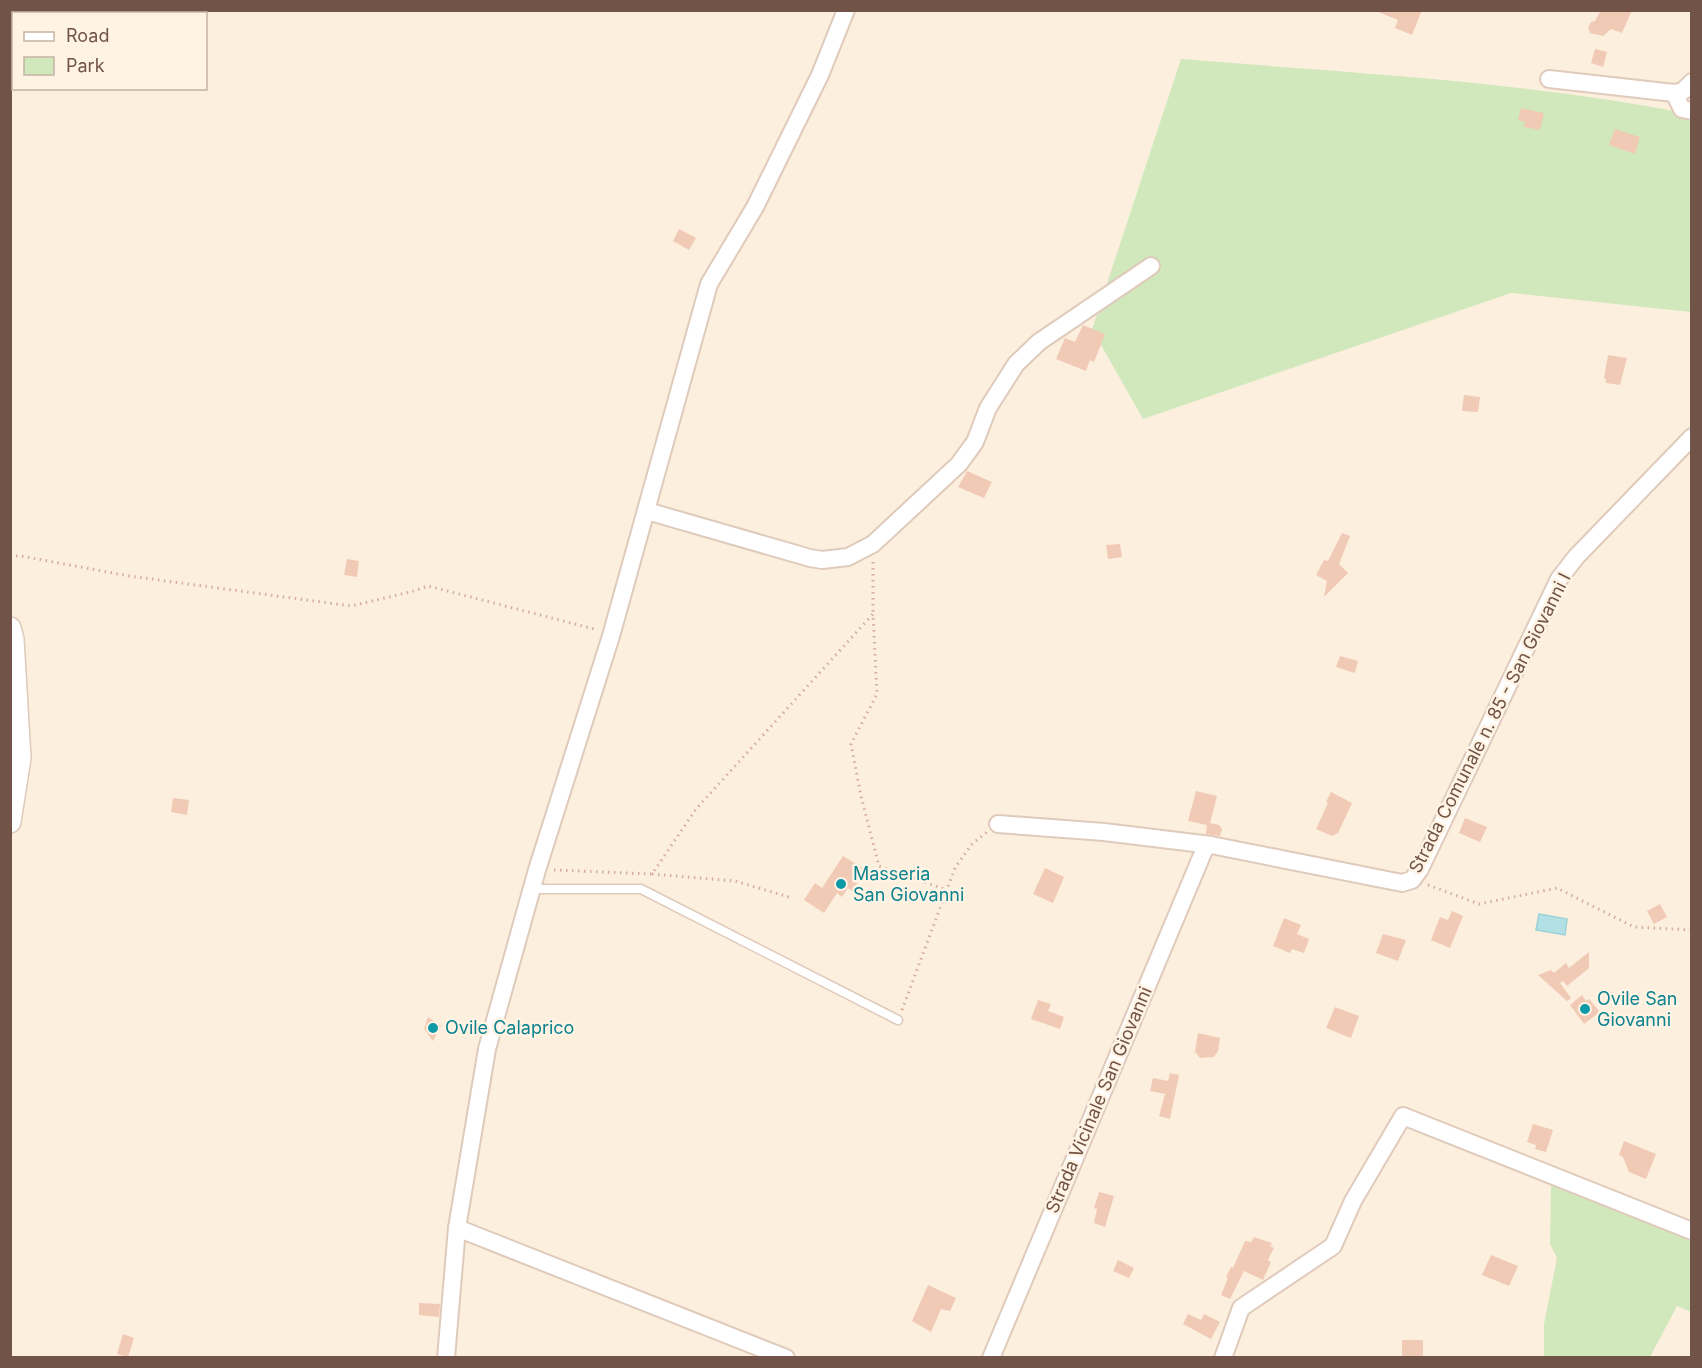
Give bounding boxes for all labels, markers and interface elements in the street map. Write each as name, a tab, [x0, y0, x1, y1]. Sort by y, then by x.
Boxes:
legend	[12, 12, 207, 90]
text: Road	[66, 25, 109, 46]
text: Park	[66, 55, 105, 76]
street label: Strada Comunale n. 85 - San Giovanni I	[1404, 569, 1575, 876]
place label: Masseria San Giovanni	[853, 863, 964, 905]
marker: Masseria San Giovanni	[834, 877, 848, 891]
street label: Strada Vicinale San Giovanni	[1041, 983, 1156, 1216]
place label: Ovile San Giovanni	[1597, 988, 1677, 1030]
marker: Ovile San Giovanni	[1578, 1002, 1592, 1016]
place label: Ovile Calaprico	[445, 1017, 574, 1038]
marker: Ovile Calaprico	[426, 1021, 440, 1035]

